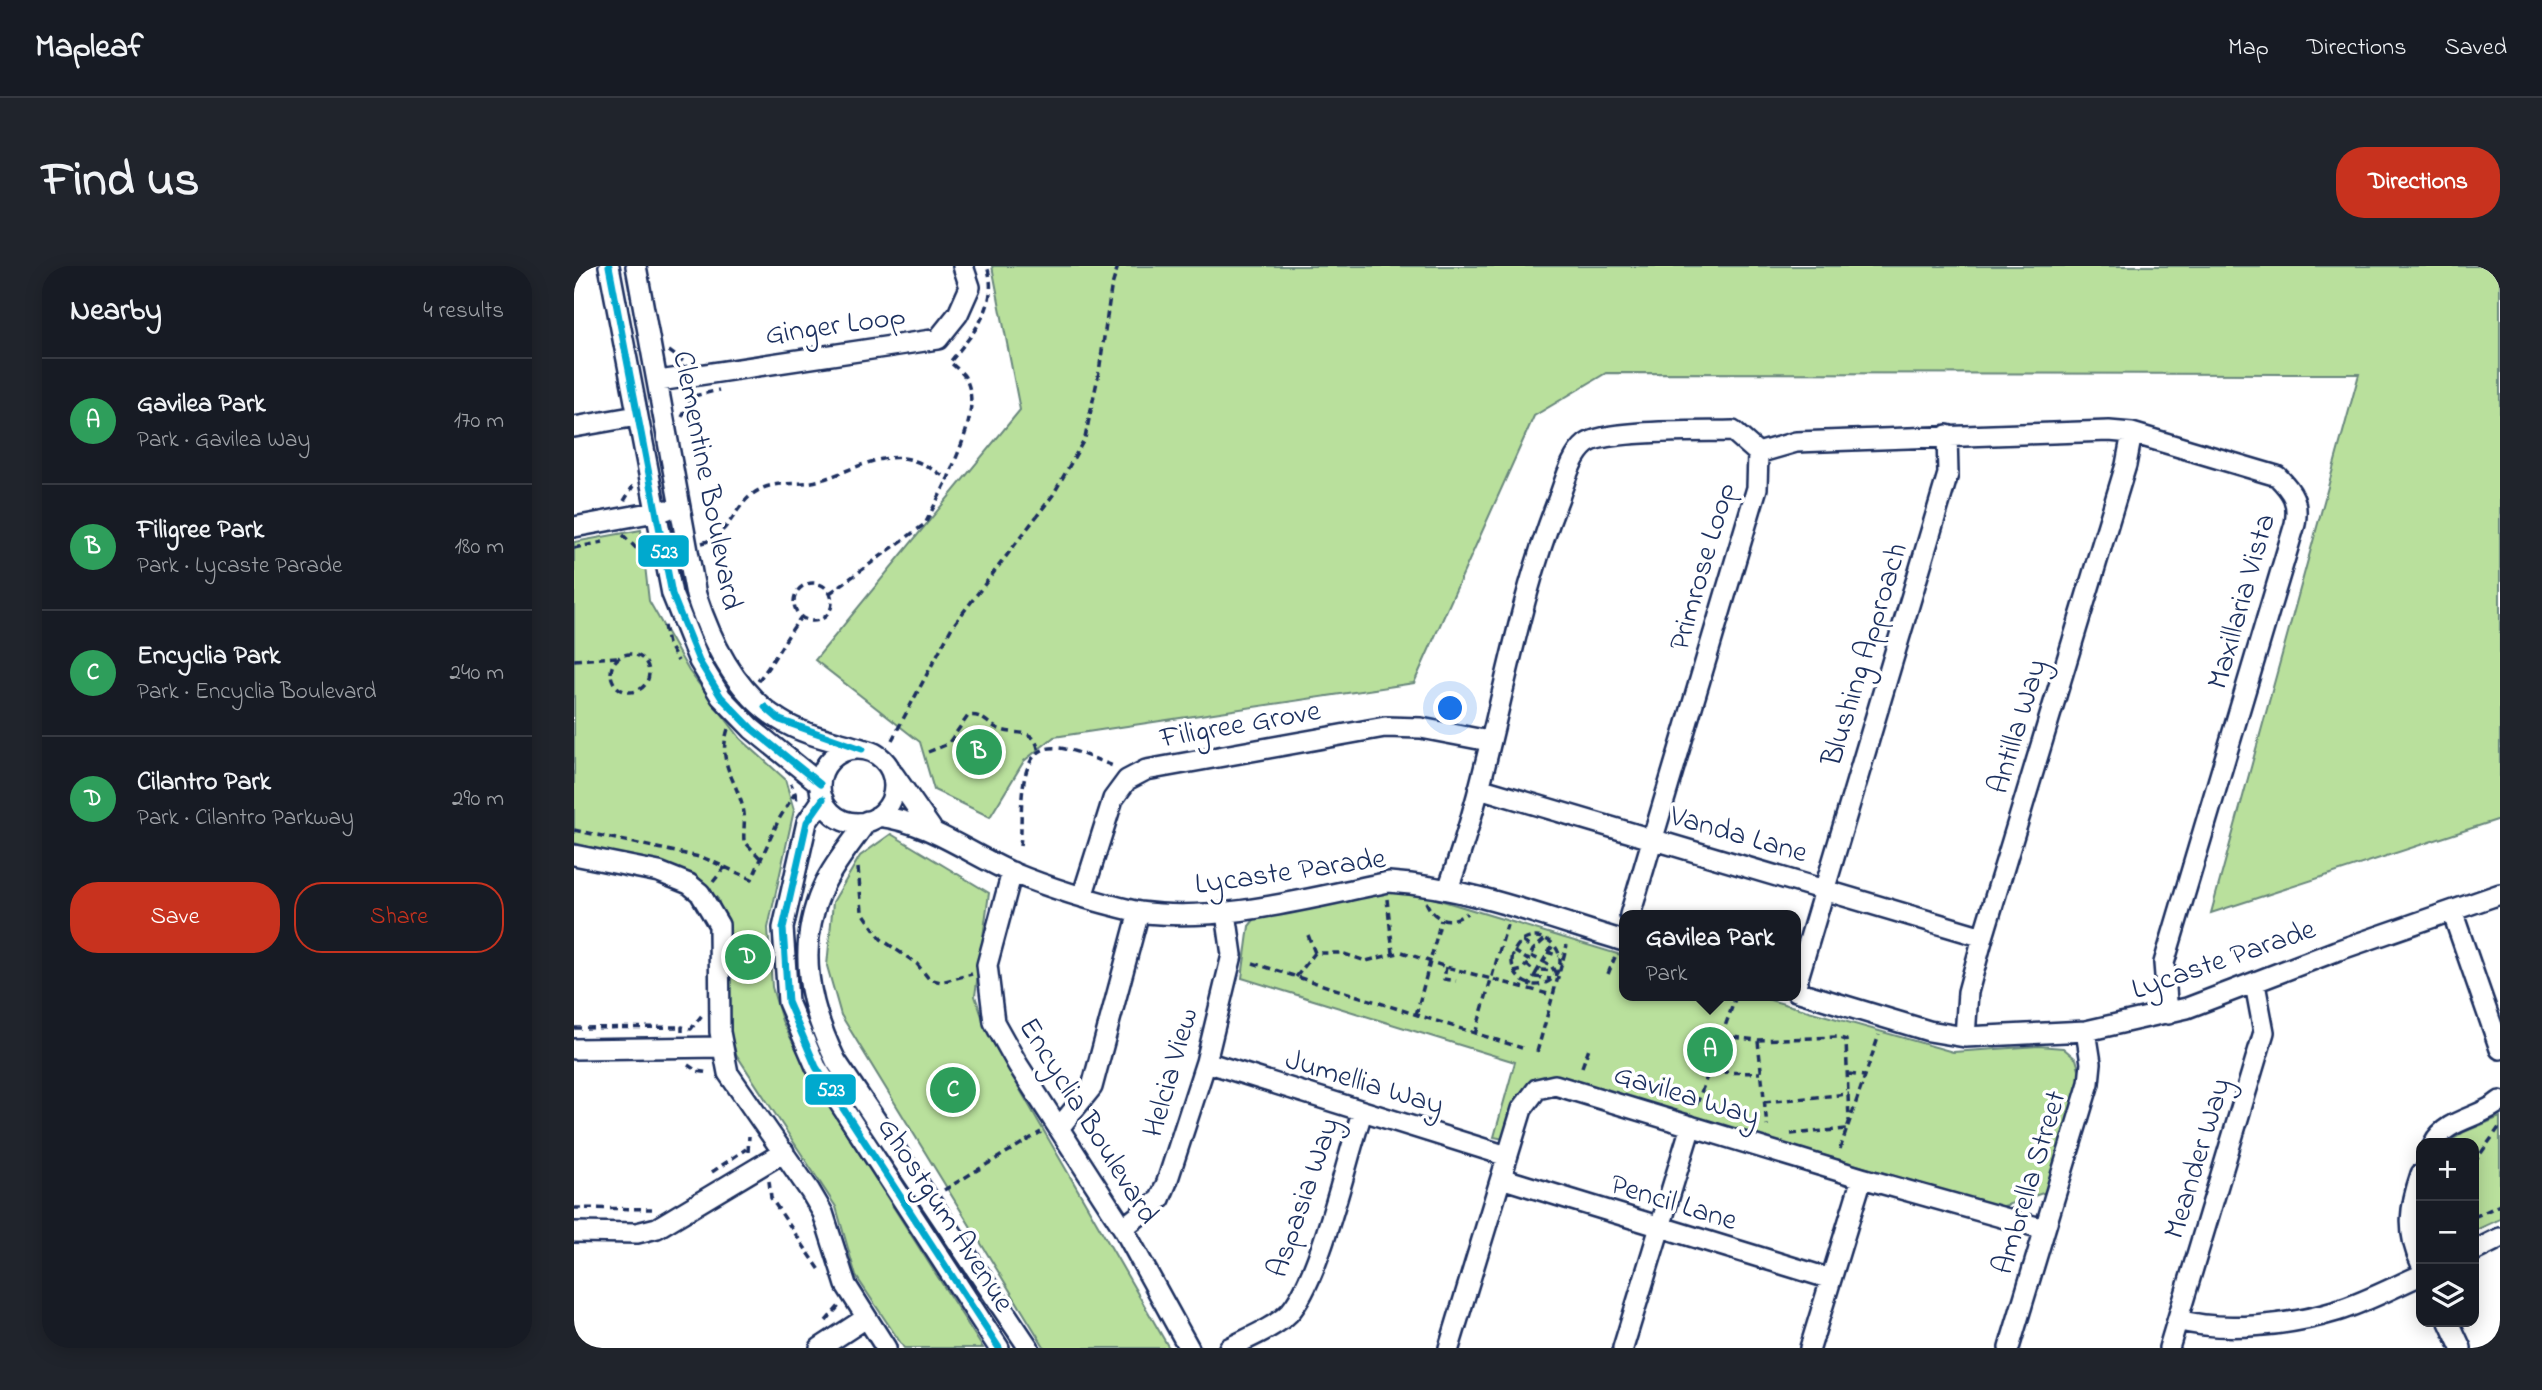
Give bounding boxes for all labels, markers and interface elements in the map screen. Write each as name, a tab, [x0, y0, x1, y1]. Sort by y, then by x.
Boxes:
text: Mapleaf	[35, 24, 143, 72]
text: Map	[2228, 31, 2269, 66]
text: Directions	[2307, 31, 2406, 66]
text: Saved	[2444, 31, 2507, 66]
text: Find us	[42, 146, 199, 218]
button: Directions	[2336, 147, 2500, 218]
text: Nearby	[70, 290, 162, 334]
text: 4 results	[423, 295, 504, 328]
street label: Ginger Loop	[762, 295, 908, 359]
street label: Clementine Boulevard	[659, 347, 753, 614]
text: Gavilea Park	[137, 386, 266, 424]
text: A	[86, 405, 100, 438]
text: 170 m	[454, 405, 504, 438]
text: Park · Gavilea Way	[137, 424, 310, 457]
street label: Primrose Loop	[1659, 477, 1749, 656]
street label: Maxillaria Vista	[2197, 509, 2289, 695]
text: Filigree Park	[137, 512, 264, 550]
text: B	[85, 531, 101, 564]
text: 180 m	[455, 531, 504, 564]
line badge: 523	[637, 534, 690, 568]
street label: Blushing Approach	[1811, 538, 1921, 773]
text: 523	[650, 540, 678, 567]
text: Park · Lycaste Parade	[137, 550, 342, 583]
text: Encyclia Park	[137, 638, 280, 676]
street label: Antilla Way	[1978, 654, 2060, 800]
text: C	[87, 657, 99, 690]
text: 240 m	[450, 657, 504, 690]
text: Park · Encyclia Boulevard	[137, 676, 376, 709]
street label: Filigree Grove	[1156, 690, 1325, 762]
your location	[1433, 691, 1467, 725]
pin: B	[956, 726, 1002, 778]
text: Cilantro Park	[137, 764, 271, 802]
text: D	[85, 783, 101, 816]
text: 290 m	[452, 783, 504, 816]
street label: Vanda Lane	[1663, 795, 1813, 877]
text: Park · Cilantro Parkway	[137, 802, 354, 835]
street label: Lycaste Parade	[1192, 838, 1389, 908]
button: Save	[70, 882, 280, 953]
button: Share	[294, 882, 504, 953]
street label: Lycaste Parade	[2126, 909, 2322, 1013]
popup	[1619, 910, 1801, 1001]
text: Gavilea Park	[1646, 920, 1774, 958]
pin: D	[725, 931, 771, 983]
text: Park	[1646, 958, 1687, 991]
street label: Helcia View	[1132, 1003, 1211, 1143]
street label: Encyclia Boulevard	[1006, 1010, 1169, 1234]
pin: A	[1687, 1024, 1733, 1076]
street label: Jumellia Way	[1279, 1039, 1449, 1129]
street label: Gavilea Way	[1608, 1054, 1764, 1140]
pin: C	[930, 1064, 976, 1116]
line badge: 523	[804, 1073, 857, 1106]
street label: Meander Way	[2154, 1073, 2244, 1245]
text: 523	[817, 1078, 845, 1105]
street label: Ambrella Street	[1982, 1086, 2080, 1280]
street label: Ghostgum Avenue	[865, 1109, 1025, 1322]
street label: Aspasia Way	[1257, 1112, 1353, 1284]
map controls	[2416, 1138, 2479, 1327]
button: +	[2416, 1138, 2479, 1201]
street label: Pencil Lane	[1604, 1164, 1743, 1244]
button: −	[2416, 1201, 2479, 1264]
button: layers	[2416, 1264, 2479, 1327]

